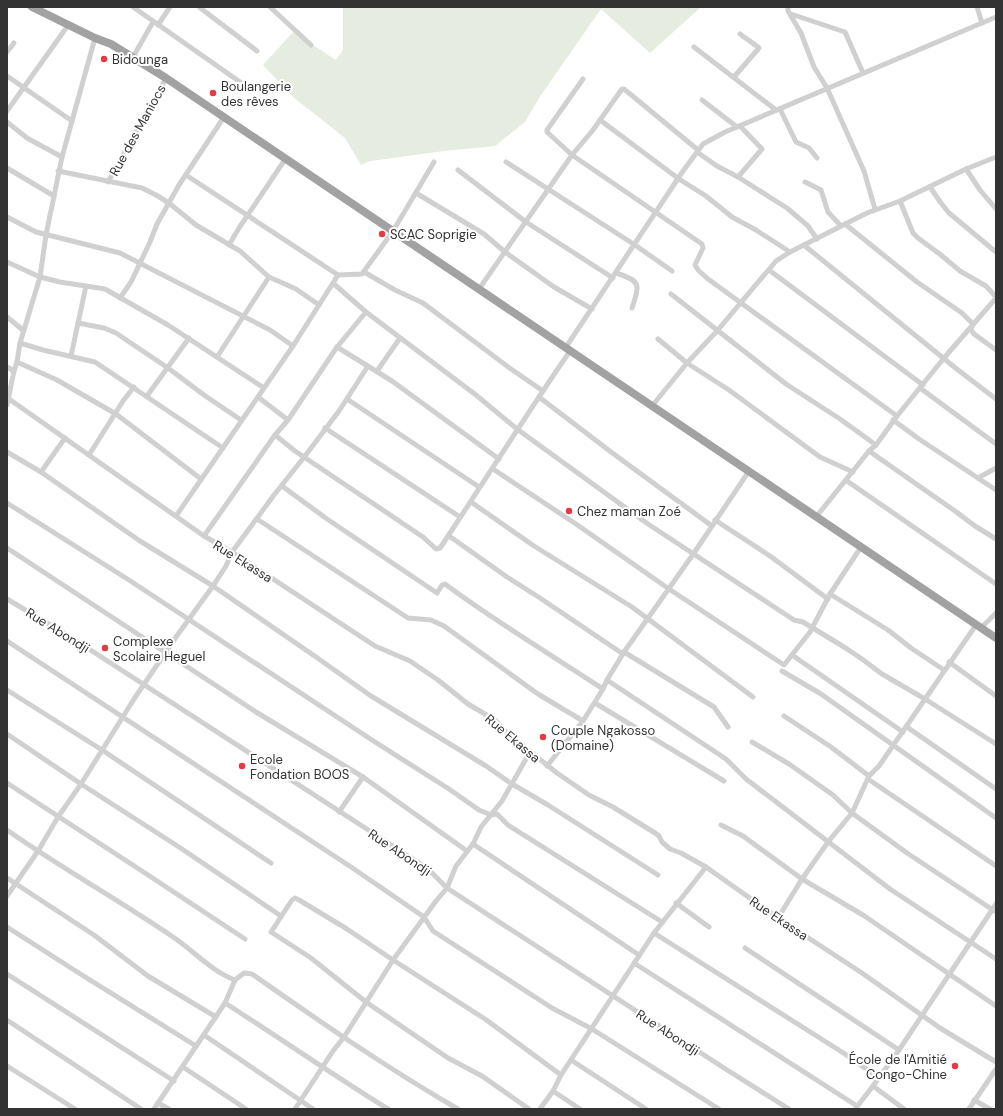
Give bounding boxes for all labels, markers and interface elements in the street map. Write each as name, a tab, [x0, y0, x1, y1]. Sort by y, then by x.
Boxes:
place label: Bidounga	[112, 51, 168, 68]
marker: Bidounga	[99, 54, 109, 64]
place label: Boulangerie des rêves	[221, 78, 291, 110]
street label: Rue des Maniocs	[105, 82, 170, 179]
marker: Boulangerie des rêves	[208, 88, 218, 98]
place label: SCAC Soprigie	[390, 226, 477, 243]
marker: SCAC Soprigie	[377, 229, 387, 239]
place label: Chez maman Zoé	[577, 503, 681, 520]
marker: Chez maman Zoé	[564, 506, 574, 516]
street label: Rue Ekassa	[210, 536, 276, 586]
street label: Rue Abondji	[23, 604, 93, 657]
place label: Complexe Scolaire Heguel	[113, 633, 205, 665]
marker: Complexe Scolaire Heguel	[100, 643, 110, 653]
street label: Rue Ekassa	[482, 710, 544, 766]
place label: Couple Ngakosso (Domaine)	[551, 722, 656, 754]
marker: Couple Ngakosso (Domaine)	[538, 732, 548, 742]
place label: Ecole Fondation BOOS	[250, 751, 349, 783]
marker: Ecole Fondation BOOS	[237, 761, 247, 771]
street label: Rue Abondji	[365, 825, 434, 880]
street label: Rue Ekassa	[746, 893, 811, 944]
street label: Rue Abondji	[633, 1006, 703, 1059]
place label: École de l'Amitié Congo-Chine	[849, 1050, 947, 1083]
marker: École de l'Amitié Congo-Chine	[950, 1061, 960, 1071]

